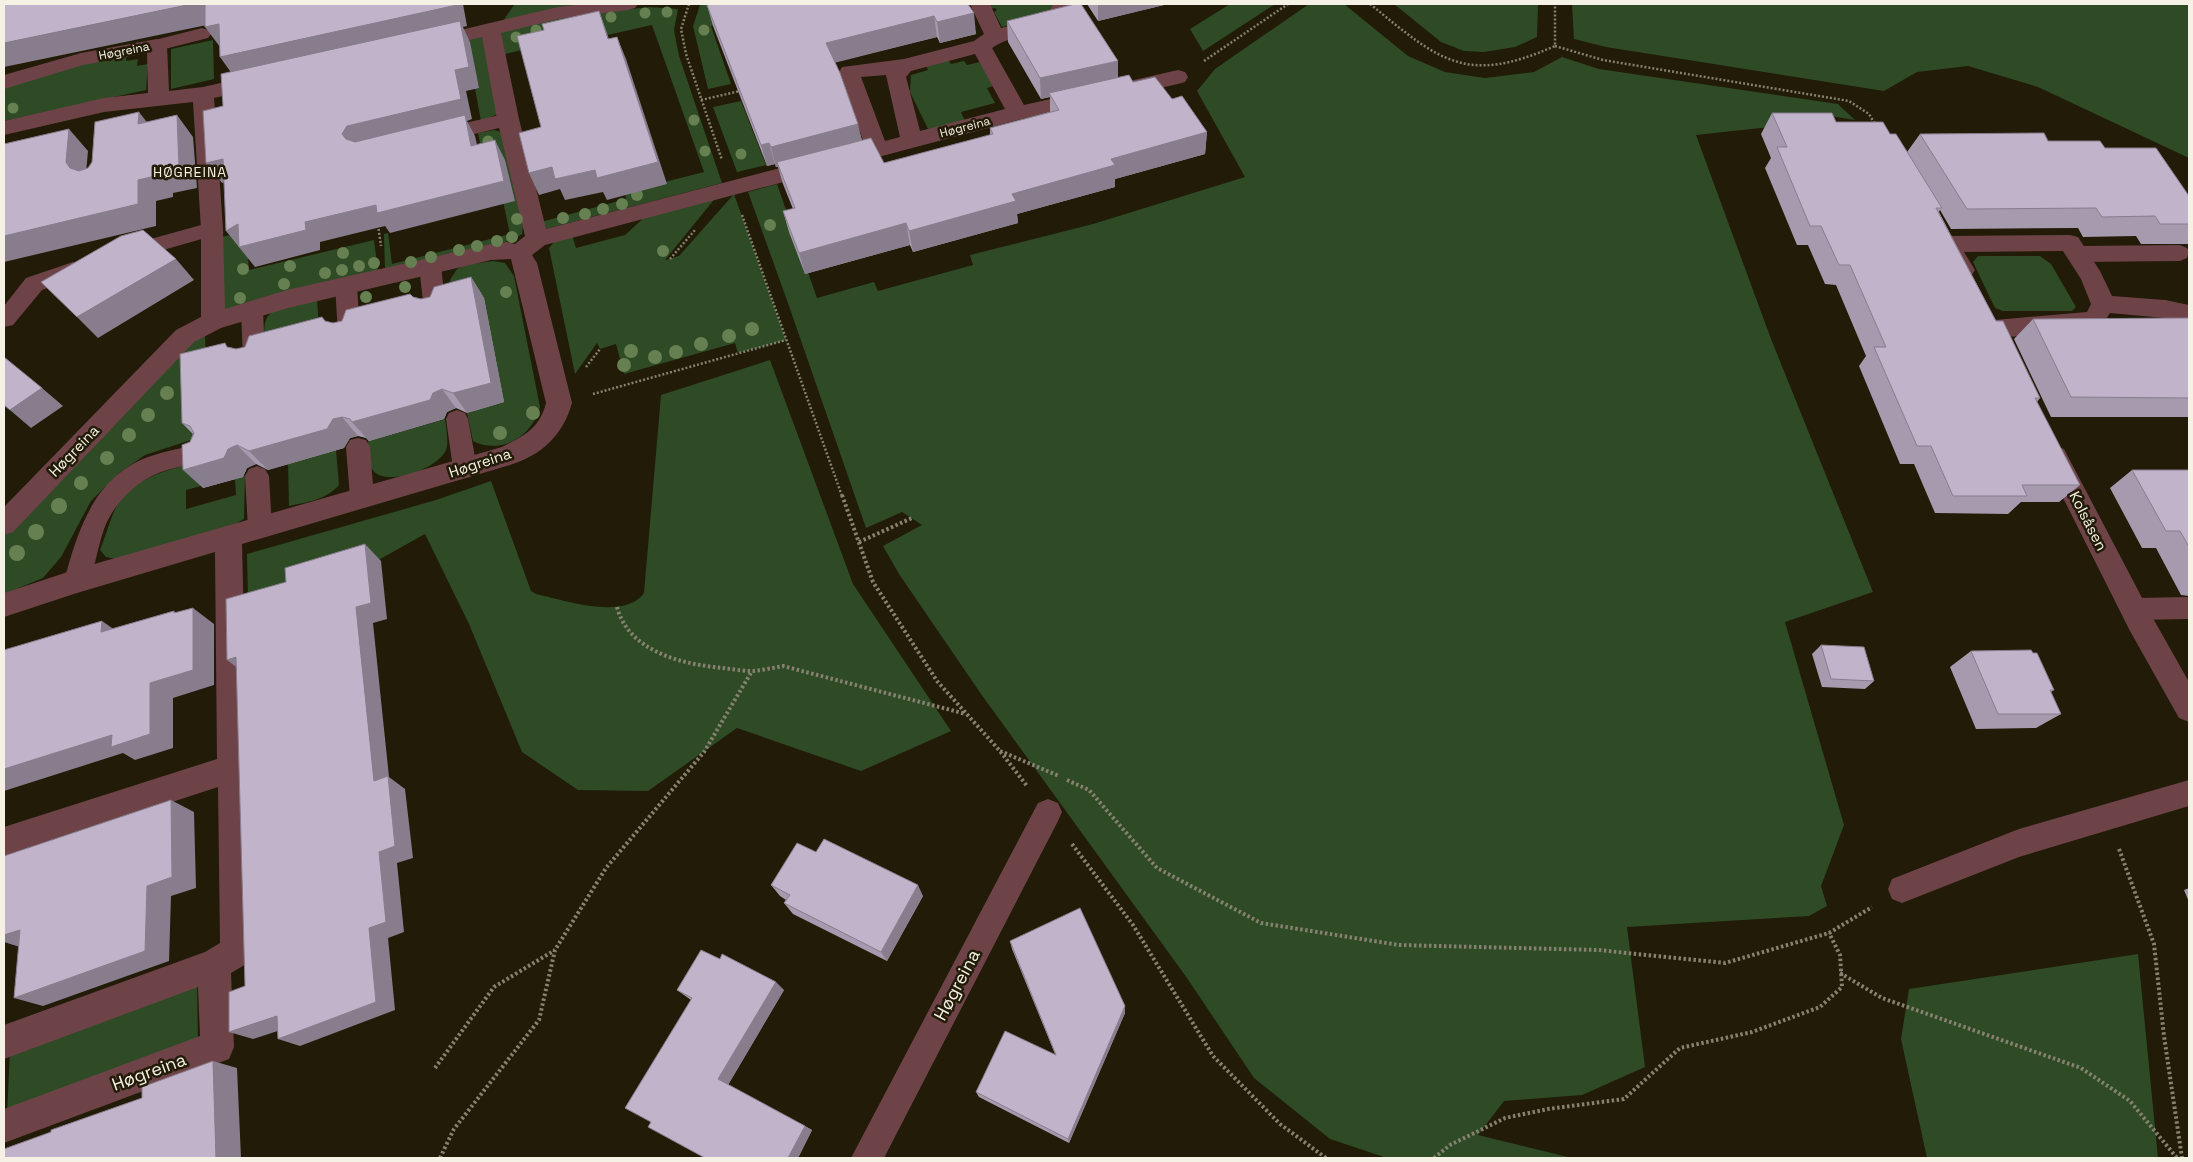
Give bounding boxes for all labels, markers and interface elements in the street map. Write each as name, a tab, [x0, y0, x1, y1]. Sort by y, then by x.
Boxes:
street label: Høgreina	[97, 38, 151, 64]
street label: Høgreina	[938, 113, 992, 141]
district label: HØGREINA	[153, 163, 227, 181]
street label: Høgreina	[44, 421, 103, 480]
street label: Høgreina	[446, 443, 514, 482]
street label: Kolsåsen	[2065, 488, 2111, 554]
street label: Høgreina	[928, 945, 985, 1024]
street label: Høgreina	[109, 1047, 189, 1096]

